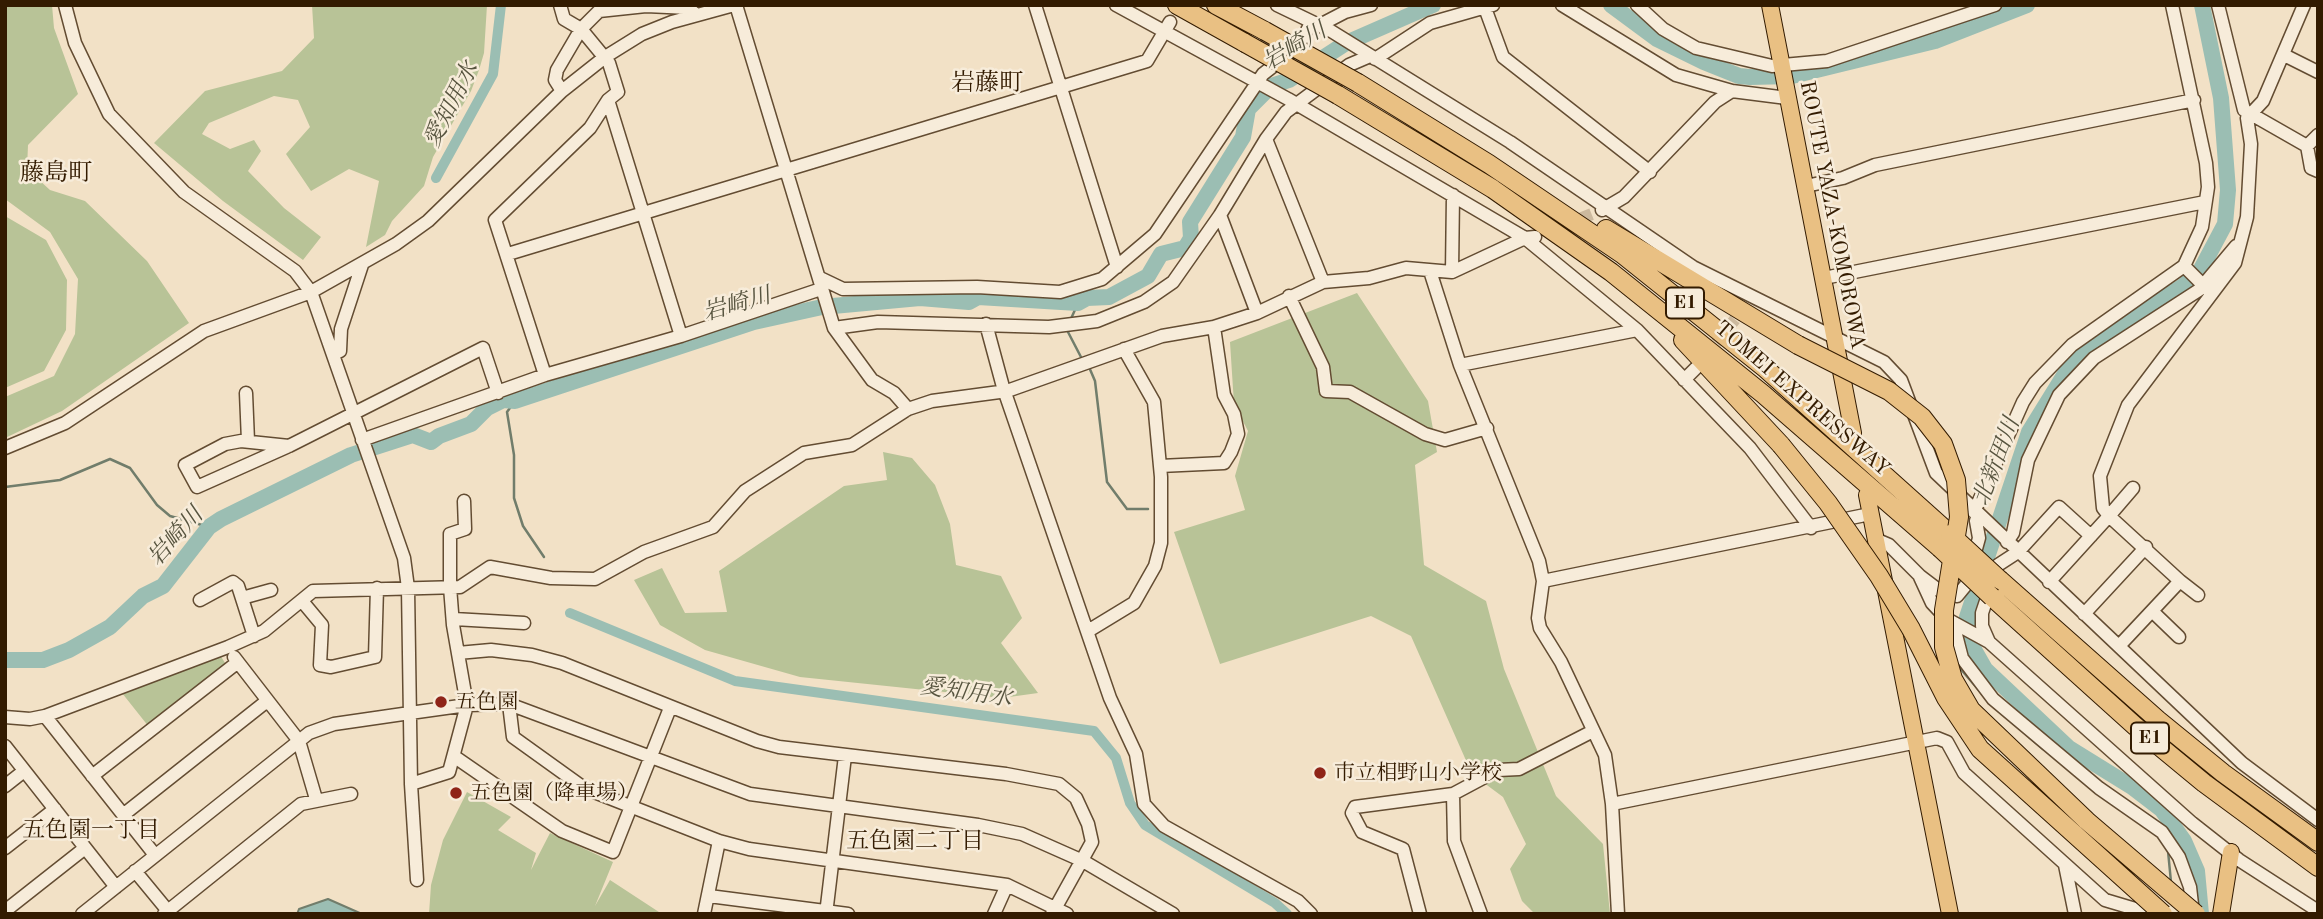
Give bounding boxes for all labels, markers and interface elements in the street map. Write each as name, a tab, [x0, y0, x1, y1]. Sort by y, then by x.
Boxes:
water label: 岩崎川	[1258, 17, 1332, 77]
water label: 愛知用水	[419, 58, 485, 152]
district label: 岩藤町	[951, 70, 1023, 98]
street label: ROUTE YAZA-KOMOROWA	[1794, 79, 1870, 351]
district label: 藤島町	[20, 160, 92, 188]
water label: 岩崎川	[700, 282, 774, 328]
road number: E1	[1666, 288, 1704, 318]
street label: TOMEI EXPRESSWAY	[1709, 316, 1895, 482]
water label: 北新田川	[1968, 414, 2026, 510]
water label: 岩崎川	[143, 502, 209, 572]
water label: 愛知用水	[919, 673, 1013, 713]
place label: 五色園	[455, 689, 518, 715]
marker: 五色園	[433, 694, 449, 710]
road number: E1	[2131, 722, 2169, 754]
place label: 市立相野山小学校	[1334, 760, 1502, 786]
marker: 市立相野山小学校	[1312, 765, 1328, 781]
place label: 五色園（降車場）	[470, 780, 638, 806]
marker: 五色園（降車場）	[448, 785, 464, 801]
district label: 五色園一丁目	[22, 817, 160, 845]
district label: 五色園二丁目	[846, 828, 984, 856]

